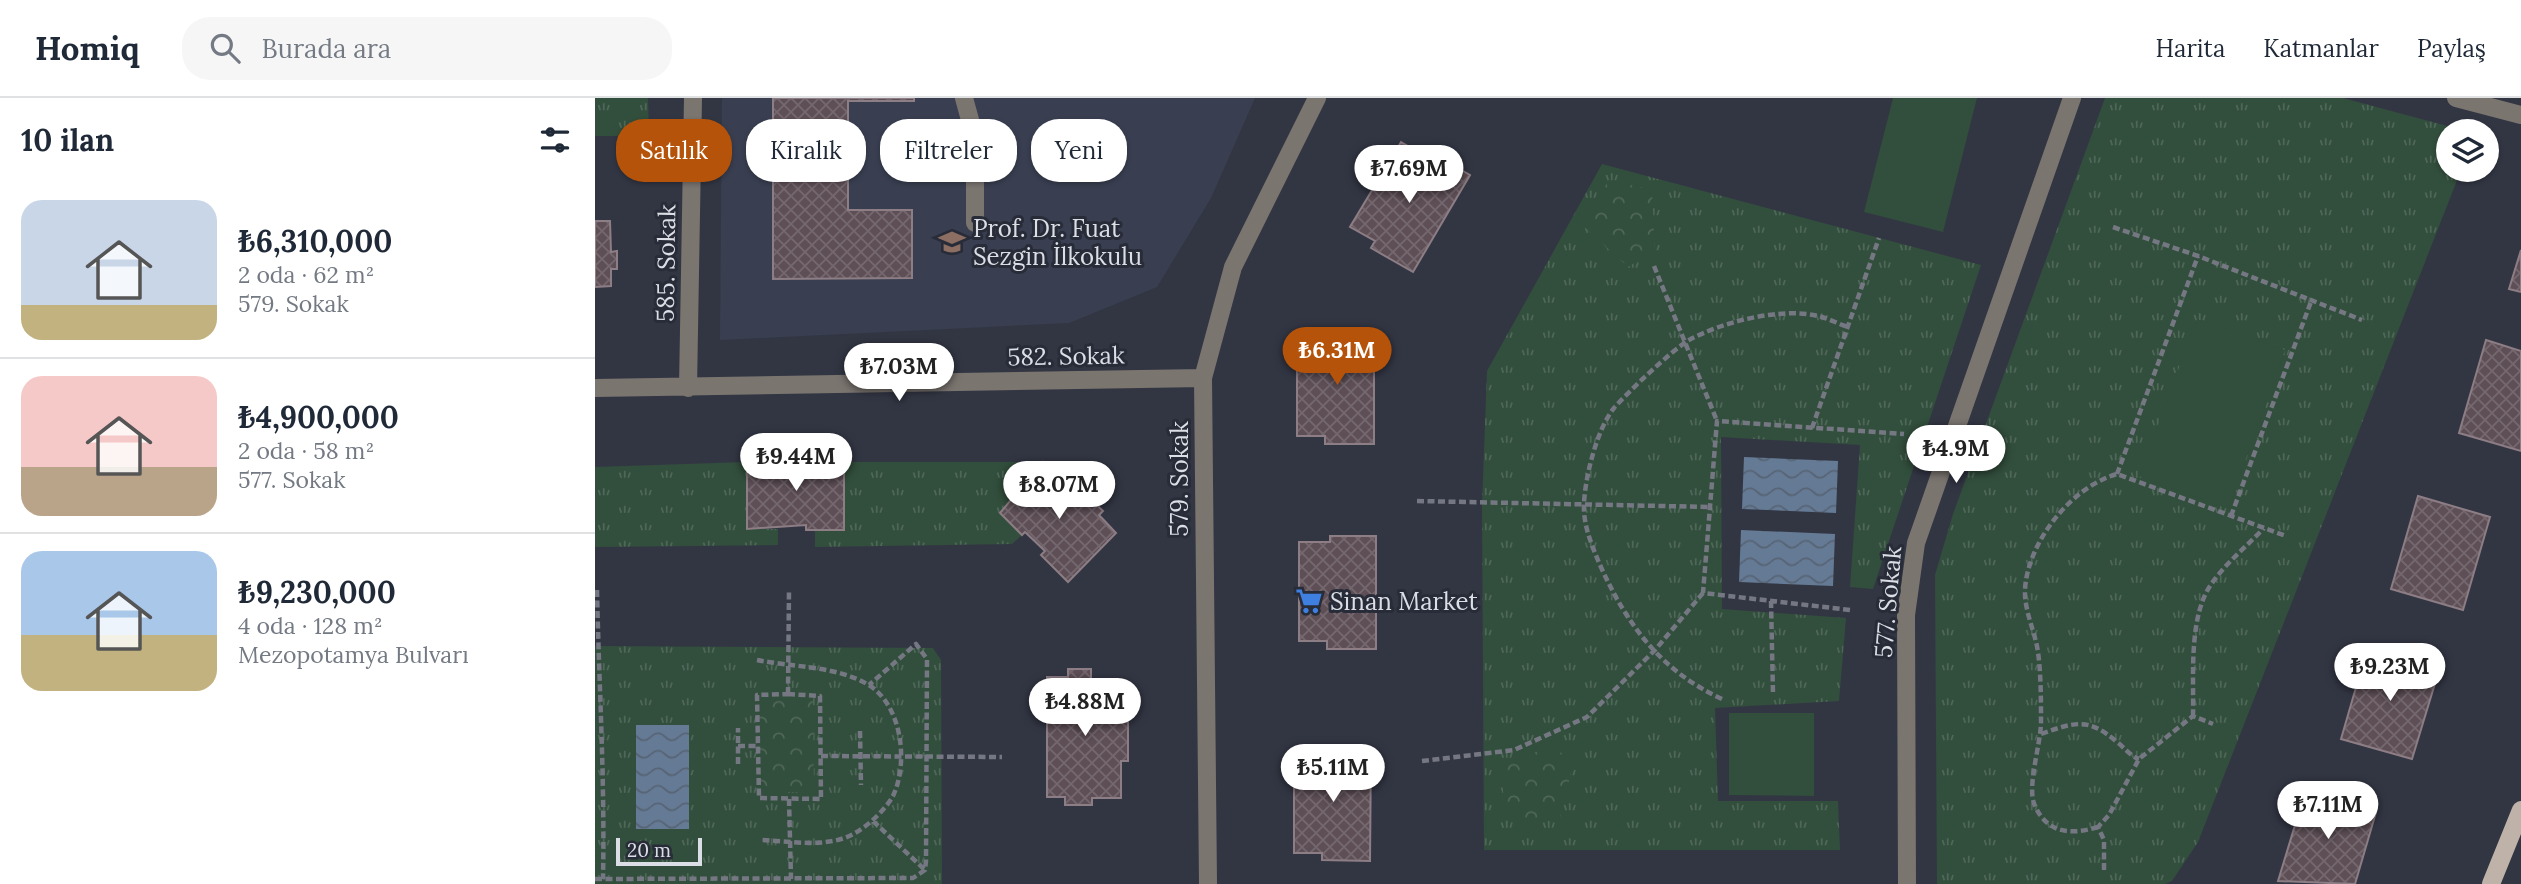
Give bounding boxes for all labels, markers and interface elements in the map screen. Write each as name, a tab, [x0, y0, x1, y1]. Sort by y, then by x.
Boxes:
search box	[182, 17, 672, 80]
text: Homiq	[35, 27, 140, 69]
icon: search	[206, 29, 244, 67]
text: Burada ara	[262, 32, 391, 65]
text: Harita	[2156, 33, 2225, 64]
text: Katmanlar	[2263, 33, 2379, 64]
text: Paylaş	[2417, 33, 2486, 64]
chip: Satılık	[616, 119, 732, 182]
chip: Kiralık	[746, 119, 866, 182]
chip: Filtreler	[880, 119, 1017, 182]
chip: Yeni	[1031, 119, 1127, 182]
map controls	[2436, 119, 2499, 182]
button: layers	[2436, 119, 2499, 182]
text: 10 ilan	[21, 121, 114, 159]
icon: filters	[536, 121, 574, 159]
pin: ₺7.69M	[1352, 146, 1466, 205]
text: ₺7.69M	[1370, 153, 1448, 182]
street label: 585. Sokak	[649, 204, 683, 322]
place label: Prof. Dr. Fuat Sezgin İlkokulu	[973, 213, 1142, 272]
text: ₺6,310,000	[238, 222, 392, 260]
school or university icon: Prof. Dr. Fuat Sezgin İlkokulu	[937, 227, 967, 257]
icon: home	[77, 228, 161, 312]
text: 2 oda · 62 m²	[238, 260, 374, 289]
text: 579. Sokak	[238, 289, 349, 318]
pin: ₺6.31M	[1280, 328, 1394, 387]
text: ₺6.31M	[1299, 335, 1375, 364]
street label: 582. Sokak	[1007, 339, 1125, 373]
pin: ₺7.03M	[842, 344, 956, 403]
text: ₺7.03M	[860, 351, 938, 380]
text: ₺4,900,000	[238, 398, 399, 436]
icon: home	[77, 404, 161, 488]
street label: 579. Sokak	[1164, 421, 1195, 537]
pin: ₺4.9M	[1907, 426, 2005, 485]
text: ₺4.9M	[1922, 433, 1990, 462]
pin: ₺9.44M	[739, 434, 853, 493]
text: 2 oda · 58 m²	[238, 436, 374, 465]
text: ₺9.44M	[756, 441, 836, 470]
pin: ₺8.07M	[1002, 462, 1116, 521]
text: 577. Sokak	[238, 465, 346, 494]
text: ₺8.07M	[1019, 469, 1099, 498]
street label: 577. Sokak	[1868, 545, 1908, 659]
text: ₺9,230,000	[238, 573, 396, 611]
icon: home	[77, 579, 161, 663]
supermarket icon: Sinan Market	[1294, 586, 1324, 616]
place label: Sinan Market	[1330, 586, 1478, 617]
text: 4 oda · 128 m²	[238, 611, 383, 640]
text: Mezopotamya Bulvarı	[238, 640, 469, 669]
pin: ₺9.23M	[2333, 644, 2447, 703]
text: ₺9.23M	[2350, 651, 2430, 680]
pin: ₺4.88M	[1028, 678, 1142, 738]
text: ₺4.88M	[1045, 686, 1125, 715]
pin: ₺5.11M	[1276, 744, 1390, 804]
text: ₺5.11M	[1297, 752, 1369, 781]
pin: ₺7.11M	[2271, 782, 2385, 841]
text: ₺7.11M	[2293, 789, 2363, 818]
scale bar	[616, 835, 702, 867]
text: 20 m	[627, 838, 671, 862]

